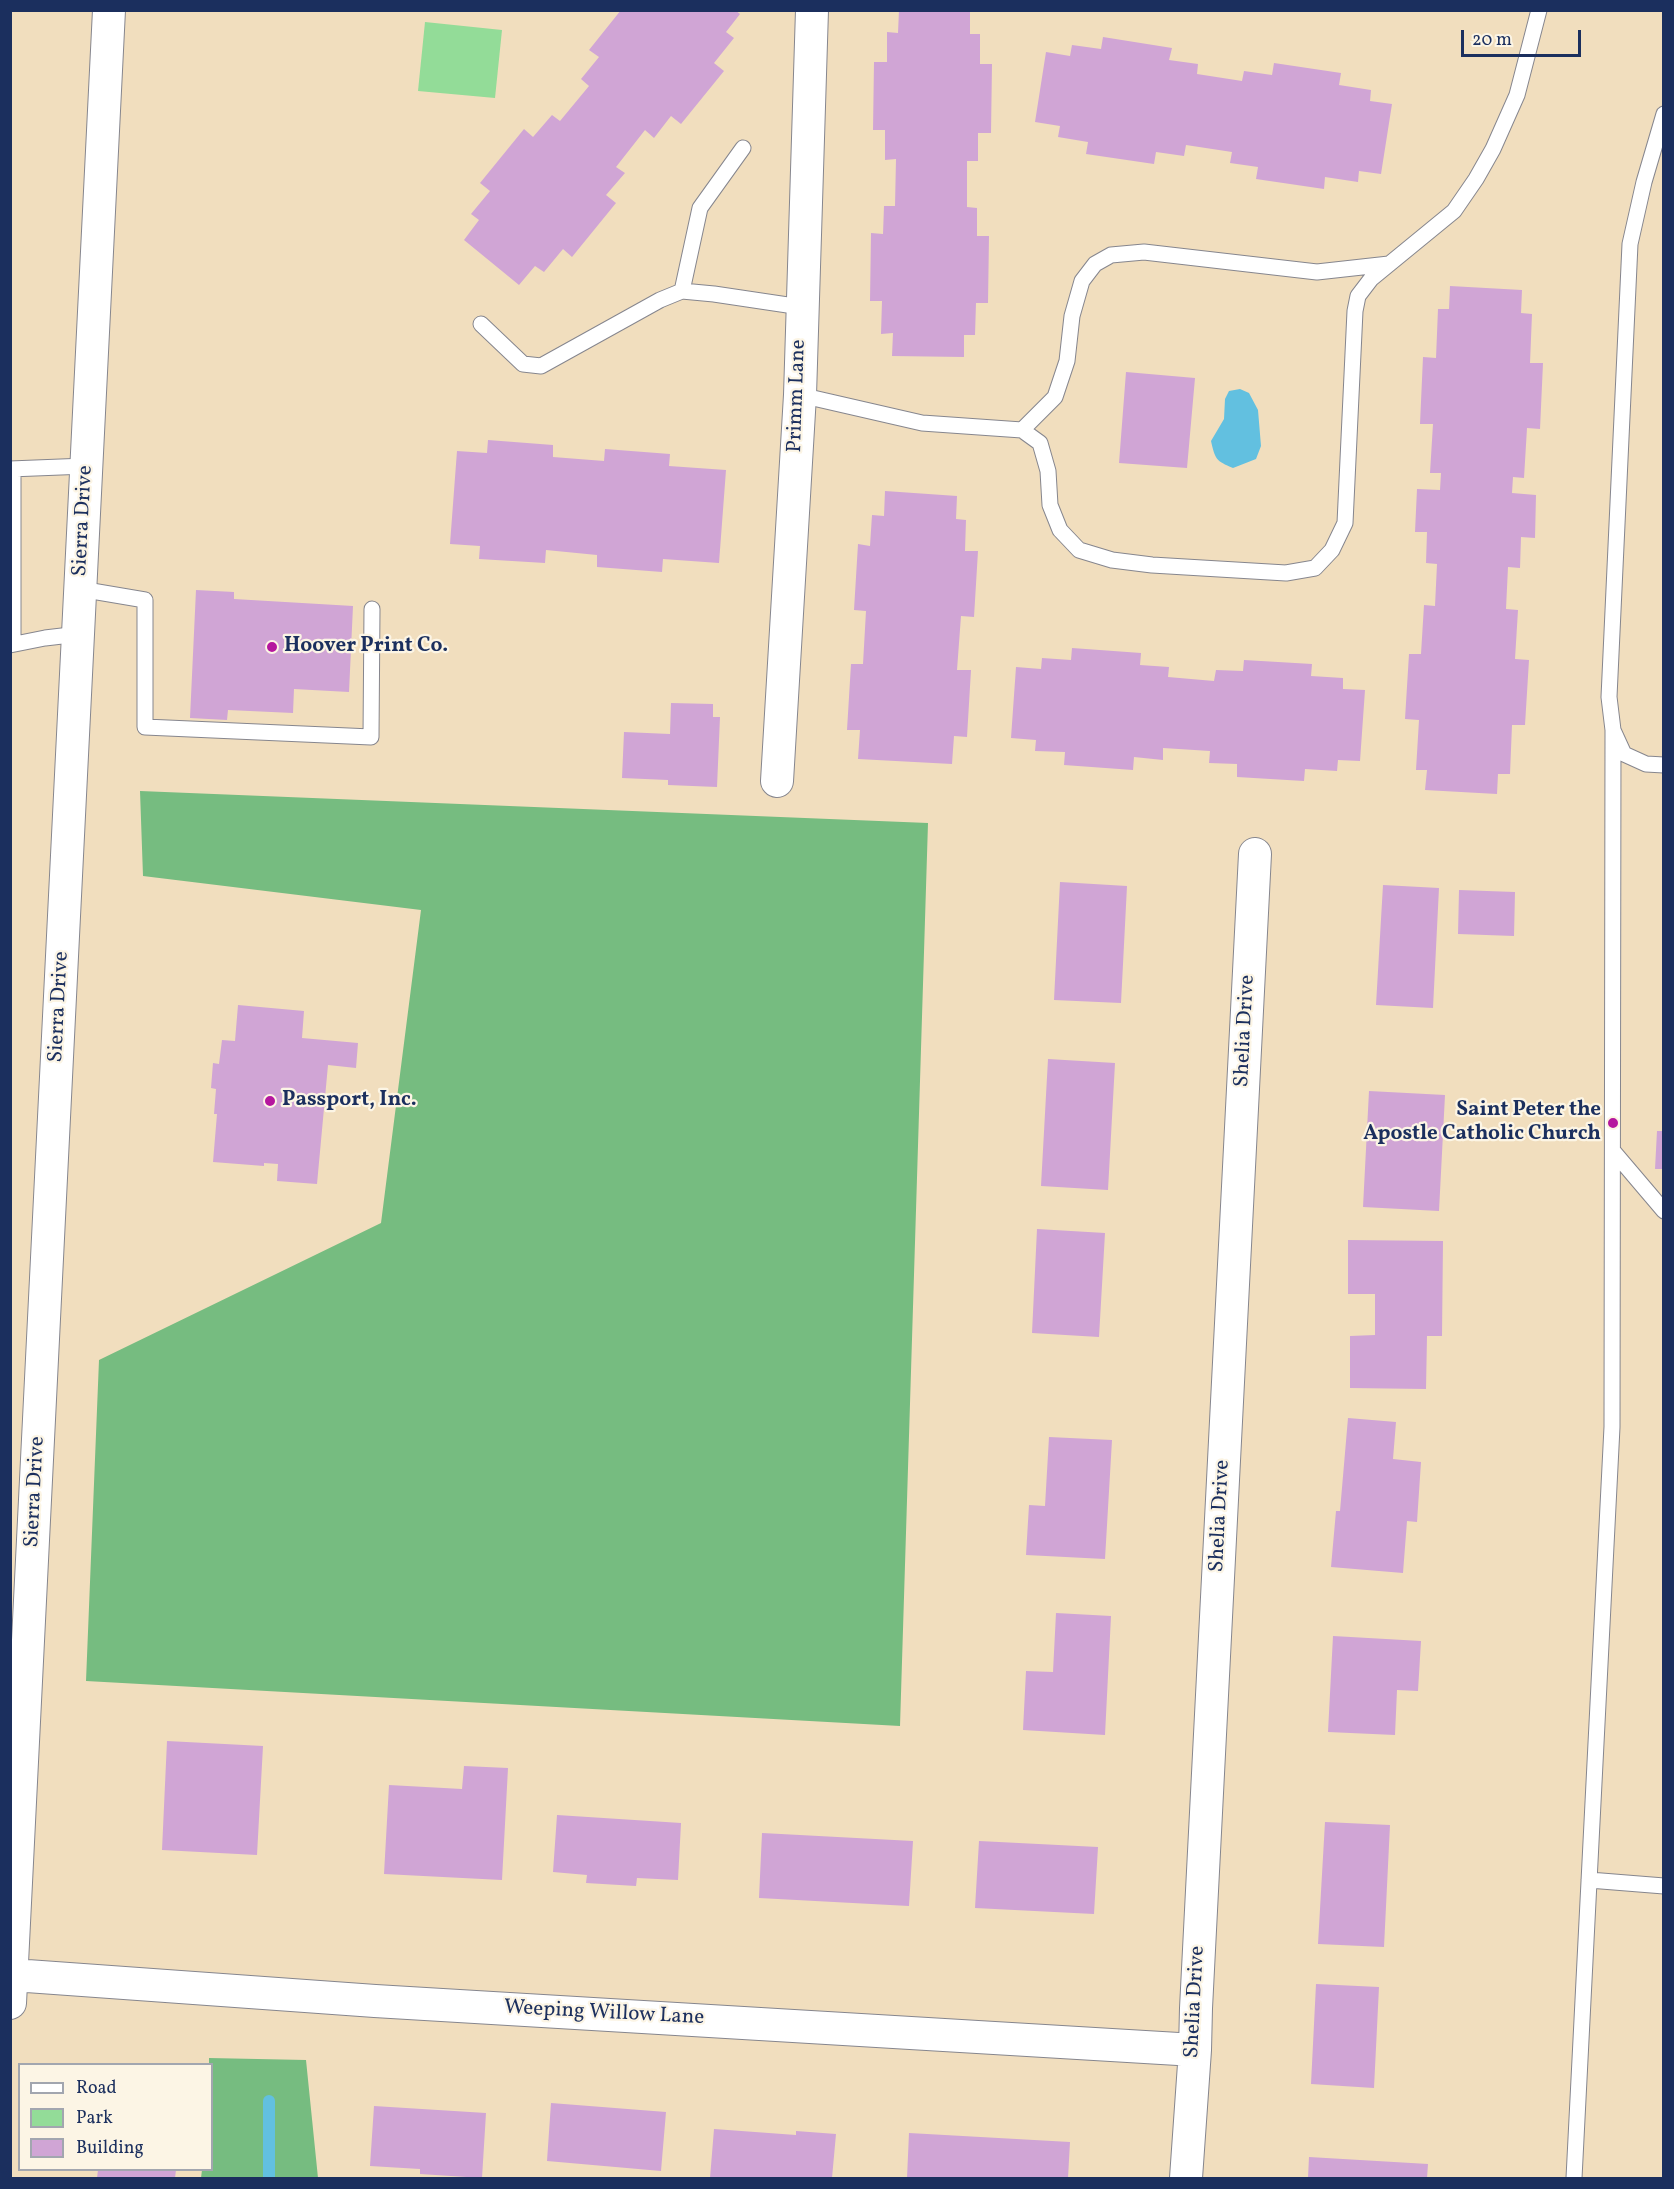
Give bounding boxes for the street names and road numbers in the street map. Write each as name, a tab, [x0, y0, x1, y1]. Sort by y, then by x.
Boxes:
street label: Primm Lane	[783, 339, 813, 453]
street label: Sierra Drive	[69, 465, 99, 577]
street label: Sierra Drive	[45, 951, 75, 1063]
street label: Shelia Drive	[1230, 974, 1262, 1088]
street label: Sierra Drive	[21, 1436, 51, 1548]
street label: Shelia Drive	[1205, 1459, 1237, 1573]
street label: Shelia Drive	[1180, 1945, 1212, 2059]
street label: Weeping Willow Lane	[503, 1996, 705, 2032]

